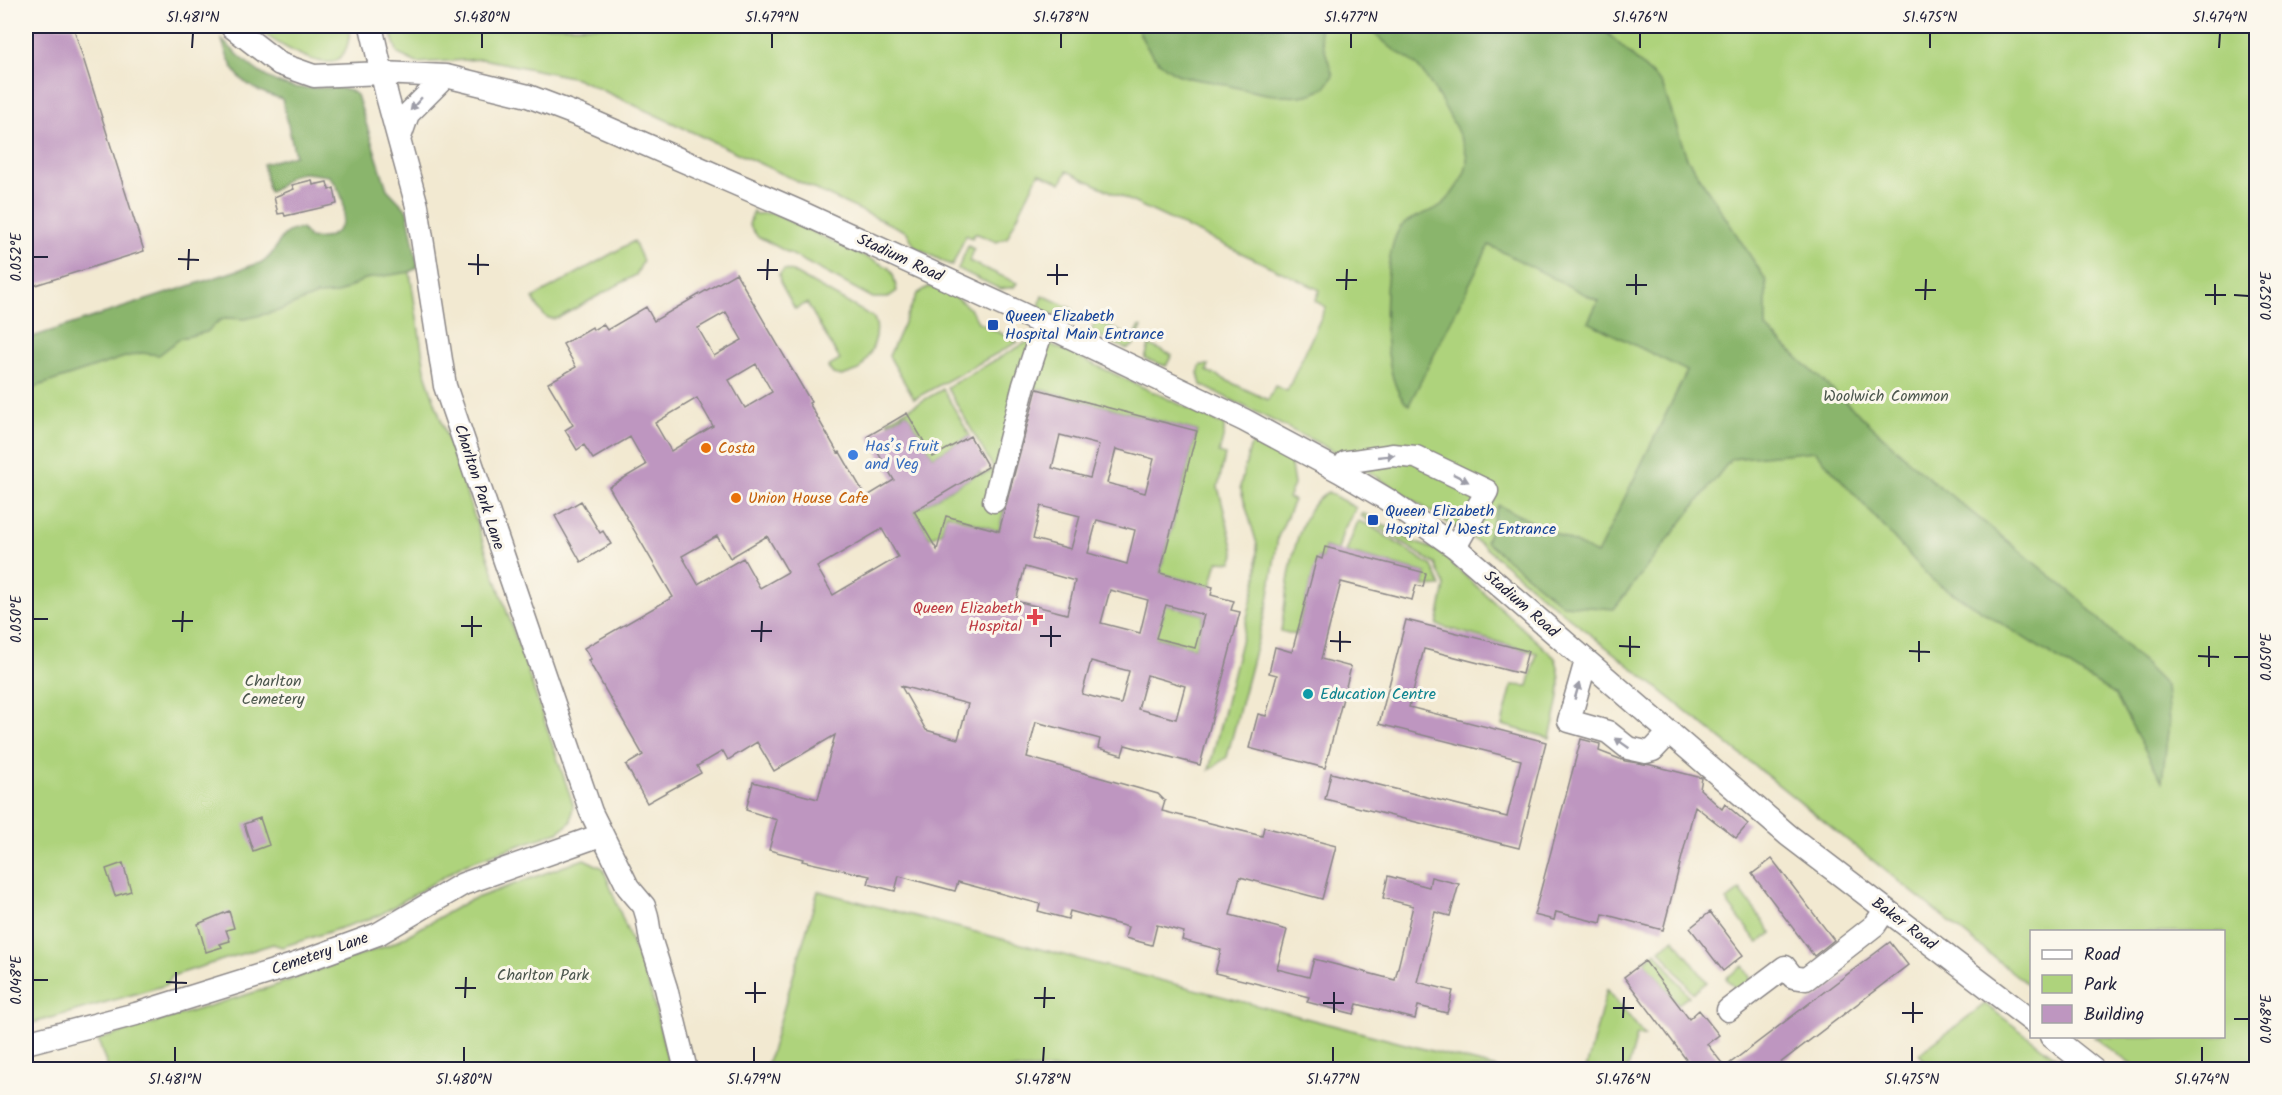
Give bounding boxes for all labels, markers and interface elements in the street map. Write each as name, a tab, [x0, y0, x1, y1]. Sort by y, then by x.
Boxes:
text: 51.481°N	[166, 6, 220, 30]
text: 51.480°N	[454, 6, 510, 30]
text: 51.479°N	[745, 6, 799, 30]
text: 51.478°N	[1033, 6, 1089, 30]
text: 51.477°N	[1324, 6, 1378, 30]
text: 51.476°N	[1612, 6, 1668, 30]
text: 51.475°N	[1903, 6, 1957, 30]
text: 51.474°N	[2192, 6, 2248, 30]
one-way arrow	[410, 96, 423, 111]
street label: Stadium Road	[853, 227, 948, 289]
text: 0.052°E	[5, 231, 29, 282]
text: 0.052°E	[2255, 270, 2279, 321]
place label: Queen Elizabeth Hospital Main Entrance	[1005, 304, 1164, 347]
marker: Queen Elizabeth Hospital Main Entrance	[986, 318, 1000, 332]
park label: Woolwich Common	[1823, 384, 1949, 409]
street label: Charlton Park Lane	[447, 421, 511, 553]
place label: Has’s Fruit and Veg	[865, 434, 940, 477]
place label: Costa	[718, 436, 755, 461]
marker: Costa	[699, 441, 713, 455]
marker: Has’s Fruit and Veg	[846, 448, 860, 462]
one-way arrow	[1376, 452, 1395, 461]
one-way arrow	[1453, 473, 1470, 482]
place label: Union House Cafe	[748, 486, 869, 511]
marker: Union House Cafe	[729, 491, 743, 505]
place label: Queen Elizabeth Hospital / West Entrance	[1385, 499, 1556, 542]
marker: Queen Elizabeth Hospital / West Entrance	[1366, 513, 1380, 527]
street label: Stadium Road	[1478, 564, 1565, 645]
text: 0.050°E	[5, 594, 29, 643]
place label: Queen Elizabeth Hospital	[913, 596, 1022, 639]
marker: Queen Elizabeth Hospital	[1026, 608, 1044, 626]
text: 0.050°E	[2255, 632, 2279, 681]
park label: Charlton Cemetery	[242, 669, 305, 712]
place label: Education Centre	[1320, 682, 1436, 707]
one-way arrow	[1573, 682, 1582, 700]
marker: Education Centre	[1301, 687, 1315, 701]
one-way arrow	[1615, 737, 1631, 749]
street label: Baker Road	[1866, 891, 1943, 958]
street label: Cemetery Lane	[268, 926, 372, 982]
legend	[2030, 930, 2225, 1038]
text: Road	[2084, 941, 2121, 970]
text: 0.048°E	[5, 954, 29, 1005]
park label: Charlton Park	[497, 963, 590, 988]
text: Park	[2084, 971, 2117, 1000]
text: 0.048°E	[2255, 993, 2279, 1044]
text: Building	[2084, 1001, 2144, 1030]
text: 51.481°N	[148, 1068, 202, 1092]
text: 51.480°N	[436, 1068, 492, 1092]
text: 51.479°N	[727, 1068, 781, 1092]
text: 51.478°N	[1015, 1068, 1071, 1092]
text: 51.477°N	[1306, 1068, 1360, 1092]
text: 51.476°N	[1595, 1068, 1651, 1092]
text: 51.475°N	[1885, 1068, 1939, 1092]
text: 51.474°N	[2174, 1068, 2230, 1092]

